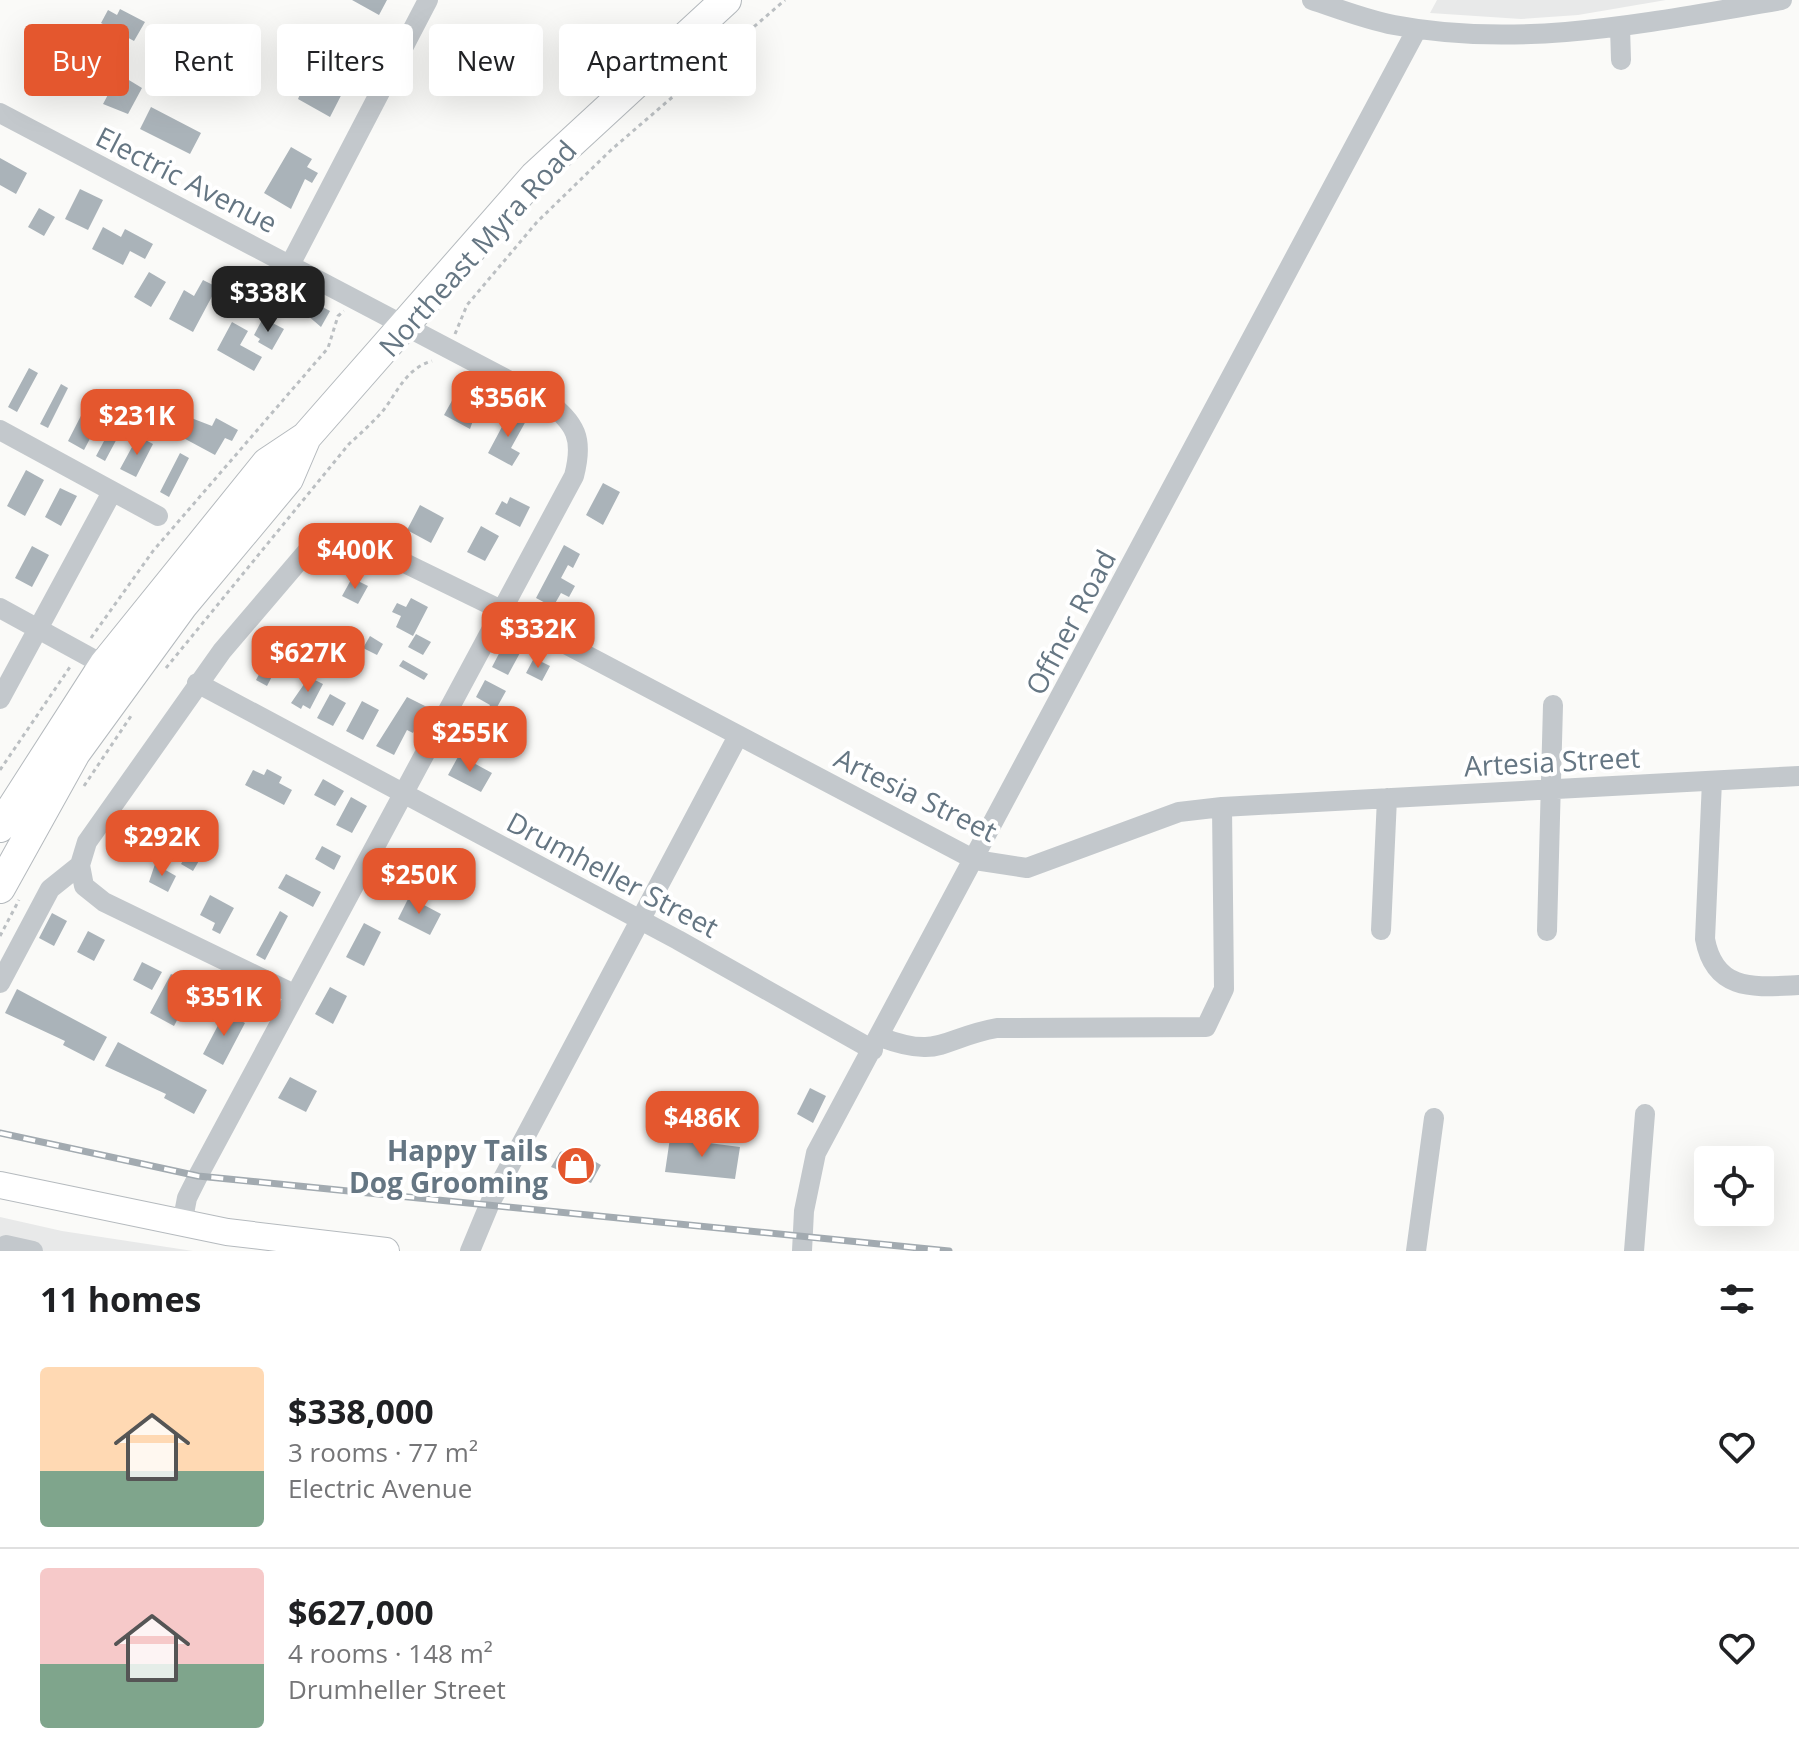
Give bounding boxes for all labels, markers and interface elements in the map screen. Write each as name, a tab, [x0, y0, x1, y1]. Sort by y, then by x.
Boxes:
chip: Buy	[24, 24, 129, 96]
chip: Rent	[145, 24, 261, 96]
chip: Filters	[277, 24, 413, 96]
chip: New	[429, 24, 543, 96]
chip: Apartment	[559, 24, 756, 96]
street label: Electric Avenue	[90, 117, 284, 241]
street label: Northeast Myra Road	[370, 132, 584, 364]
pin: $338K	[212, 266, 324, 334]
text: $338K	[230, 274, 306, 310]
pin: $356K	[452, 371, 564, 439]
text: $356K	[470, 379, 546, 415]
pin: $231K	[81, 389, 193, 457]
text: $231K	[99, 397, 175, 433]
pin: $400K	[299, 523, 411, 591]
text: $400K	[317, 531, 393, 567]
street label: Offner Road	[1016, 543, 1124, 701]
pin: $332K	[482, 602, 594, 670]
text: $332K	[500, 610, 576, 646]
pin: $627K	[252, 626, 364, 694]
text: $627K	[270, 634, 346, 670]
pin: $255K	[414, 706, 526, 774]
text: $255K	[432, 714, 508, 750]
street label: Artesia Street	[1463, 737, 1641, 785]
street label: Artesia Street	[828, 738, 1004, 850]
street label: Drumheller Street	[501, 802, 725, 946]
pin: $292K	[106, 810, 218, 878]
text: $292K	[124, 818, 200, 854]
pin: $250K	[363, 848, 475, 916]
text: $250K	[381, 856, 457, 892]
pin: $351K	[168, 970, 280, 1038]
text: $351K	[186, 978, 262, 1014]
pin: $486K	[646, 1091, 758, 1159]
text: $486K	[664, 1099, 740, 1135]
place label: Happy Tails Dog Grooming	[349, 1131, 548, 1201]
shop icon: Happy Tails Dog Grooming	[555, 1145, 597, 1187]
map controls	[1694, 1146, 1774, 1226]
button: locate	[1694, 1146, 1774, 1226]
text: 11 homes	[40, 1276, 201, 1322]
icon: filters	[1715, 1277, 1759, 1321]
text: $338,000	[288, 1388, 434, 1434]
icon: home	[104, 1399, 200, 1495]
icon: heart	[1715, 1425, 1759, 1469]
text: 3 rooms · 77 m²	[288, 1434, 478, 1470]
text: Electric Avenue	[288, 1470, 472, 1506]
text: $627,000	[288, 1589, 434, 1635]
icon: home	[104, 1600, 200, 1696]
icon: heart	[1715, 1626, 1759, 1670]
text: 4 rooms · 148 m²	[288, 1635, 493, 1671]
text: Drumheller Street	[288, 1671, 506, 1707]

